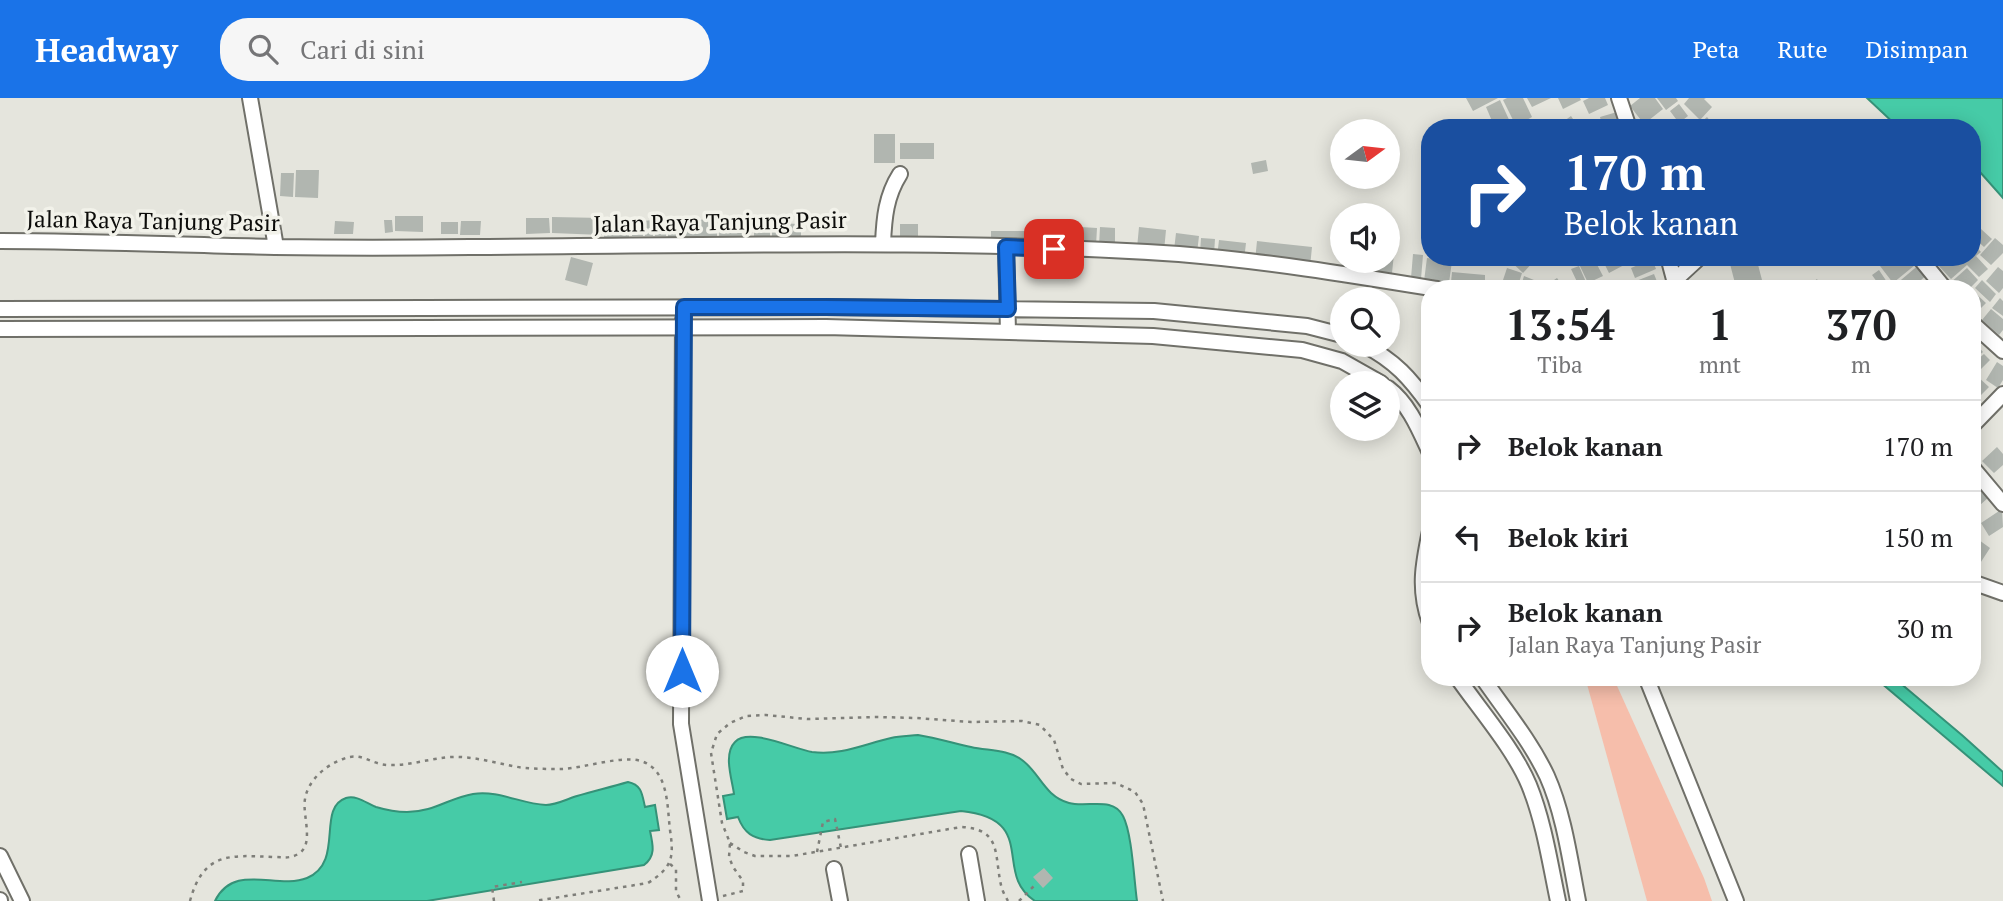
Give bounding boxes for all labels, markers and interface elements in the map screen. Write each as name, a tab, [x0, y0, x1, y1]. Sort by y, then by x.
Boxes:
search box	[220, 18, 710, 81]
text: Headway	[35, 28, 178, 71]
icon: search	[244, 30, 282, 68]
text: Cari di sini	[300, 32, 425, 66]
text: Peta	[1693, 33, 1739, 65]
text: Rute	[1777, 33, 1827, 65]
text: Disimpan	[1865, 33, 1968, 65]
north arrow	[1330, 119, 1400, 189]
map controls	[1330, 119, 1400, 441]
text: 170 m	[1564, 139, 1706, 204]
icon: right	[1449, 147, 1540, 238]
text: Belok kanan	[1564, 202, 1738, 244]
street label: Jalan Raya Tanjung Pasir	[26, 203, 280, 238]
button: sound	[1330, 203, 1400, 273]
street label: Jalan Raya Tanjung Pasir	[593, 204, 847, 239]
pin	[1024, 219, 1084, 279]
icon: arrive	[1035, 230, 1073, 268]
button: search	[1330, 287, 1400, 357]
text: 13:54	[1505, 296, 1615, 352]
text: 1	[1708, 296, 1732, 352]
text: 370	[1825, 296, 1897, 352]
text: Tiba	[1537, 349, 1583, 380]
text: mnt	[1699, 349, 1741, 380]
text: m	[1851, 349, 1871, 380]
button: layers	[1330, 371, 1400, 441]
icon: right	[1449, 427, 1487, 465]
text: Belok kanan	[1508, 429, 1663, 463]
text: 170 m	[1883, 429, 1953, 463]
icon: left	[1449, 518, 1487, 556]
text: Belok kiri	[1508, 520, 1629, 554]
text: 150 m	[1883, 520, 1953, 554]
text: Belok kanan	[1508, 595, 1663, 629]
icon: right	[1449, 609, 1487, 647]
text: 30 m	[1897, 611, 1953, 645]
text: Jalan Raya Tanjung Pasir	[1508, 629, 1761, 660]
position arrow	[645, 634, 719, 708]

